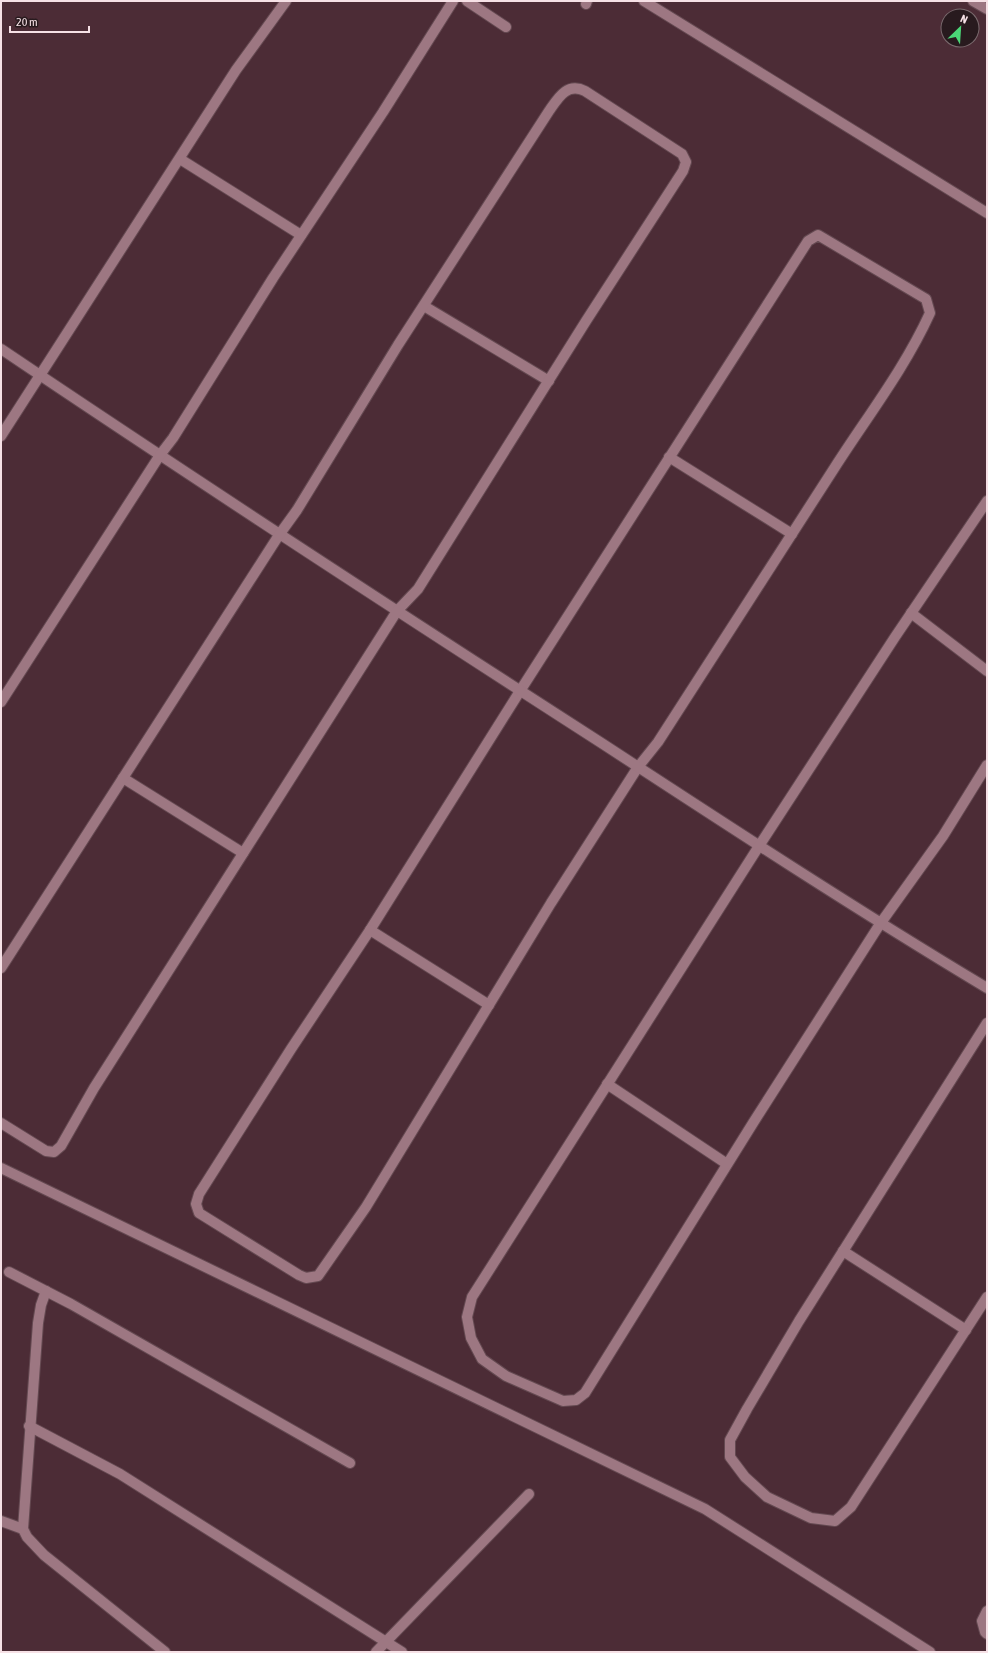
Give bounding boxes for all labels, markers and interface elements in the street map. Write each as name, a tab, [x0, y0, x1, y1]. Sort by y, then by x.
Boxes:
scale bar	[10, 8, 89, 34]
north arrow	[940, 8, 980, 48]
text: N	[959, 12, 970, 26]
text: 20 m	[16, 15, 38, 29]

